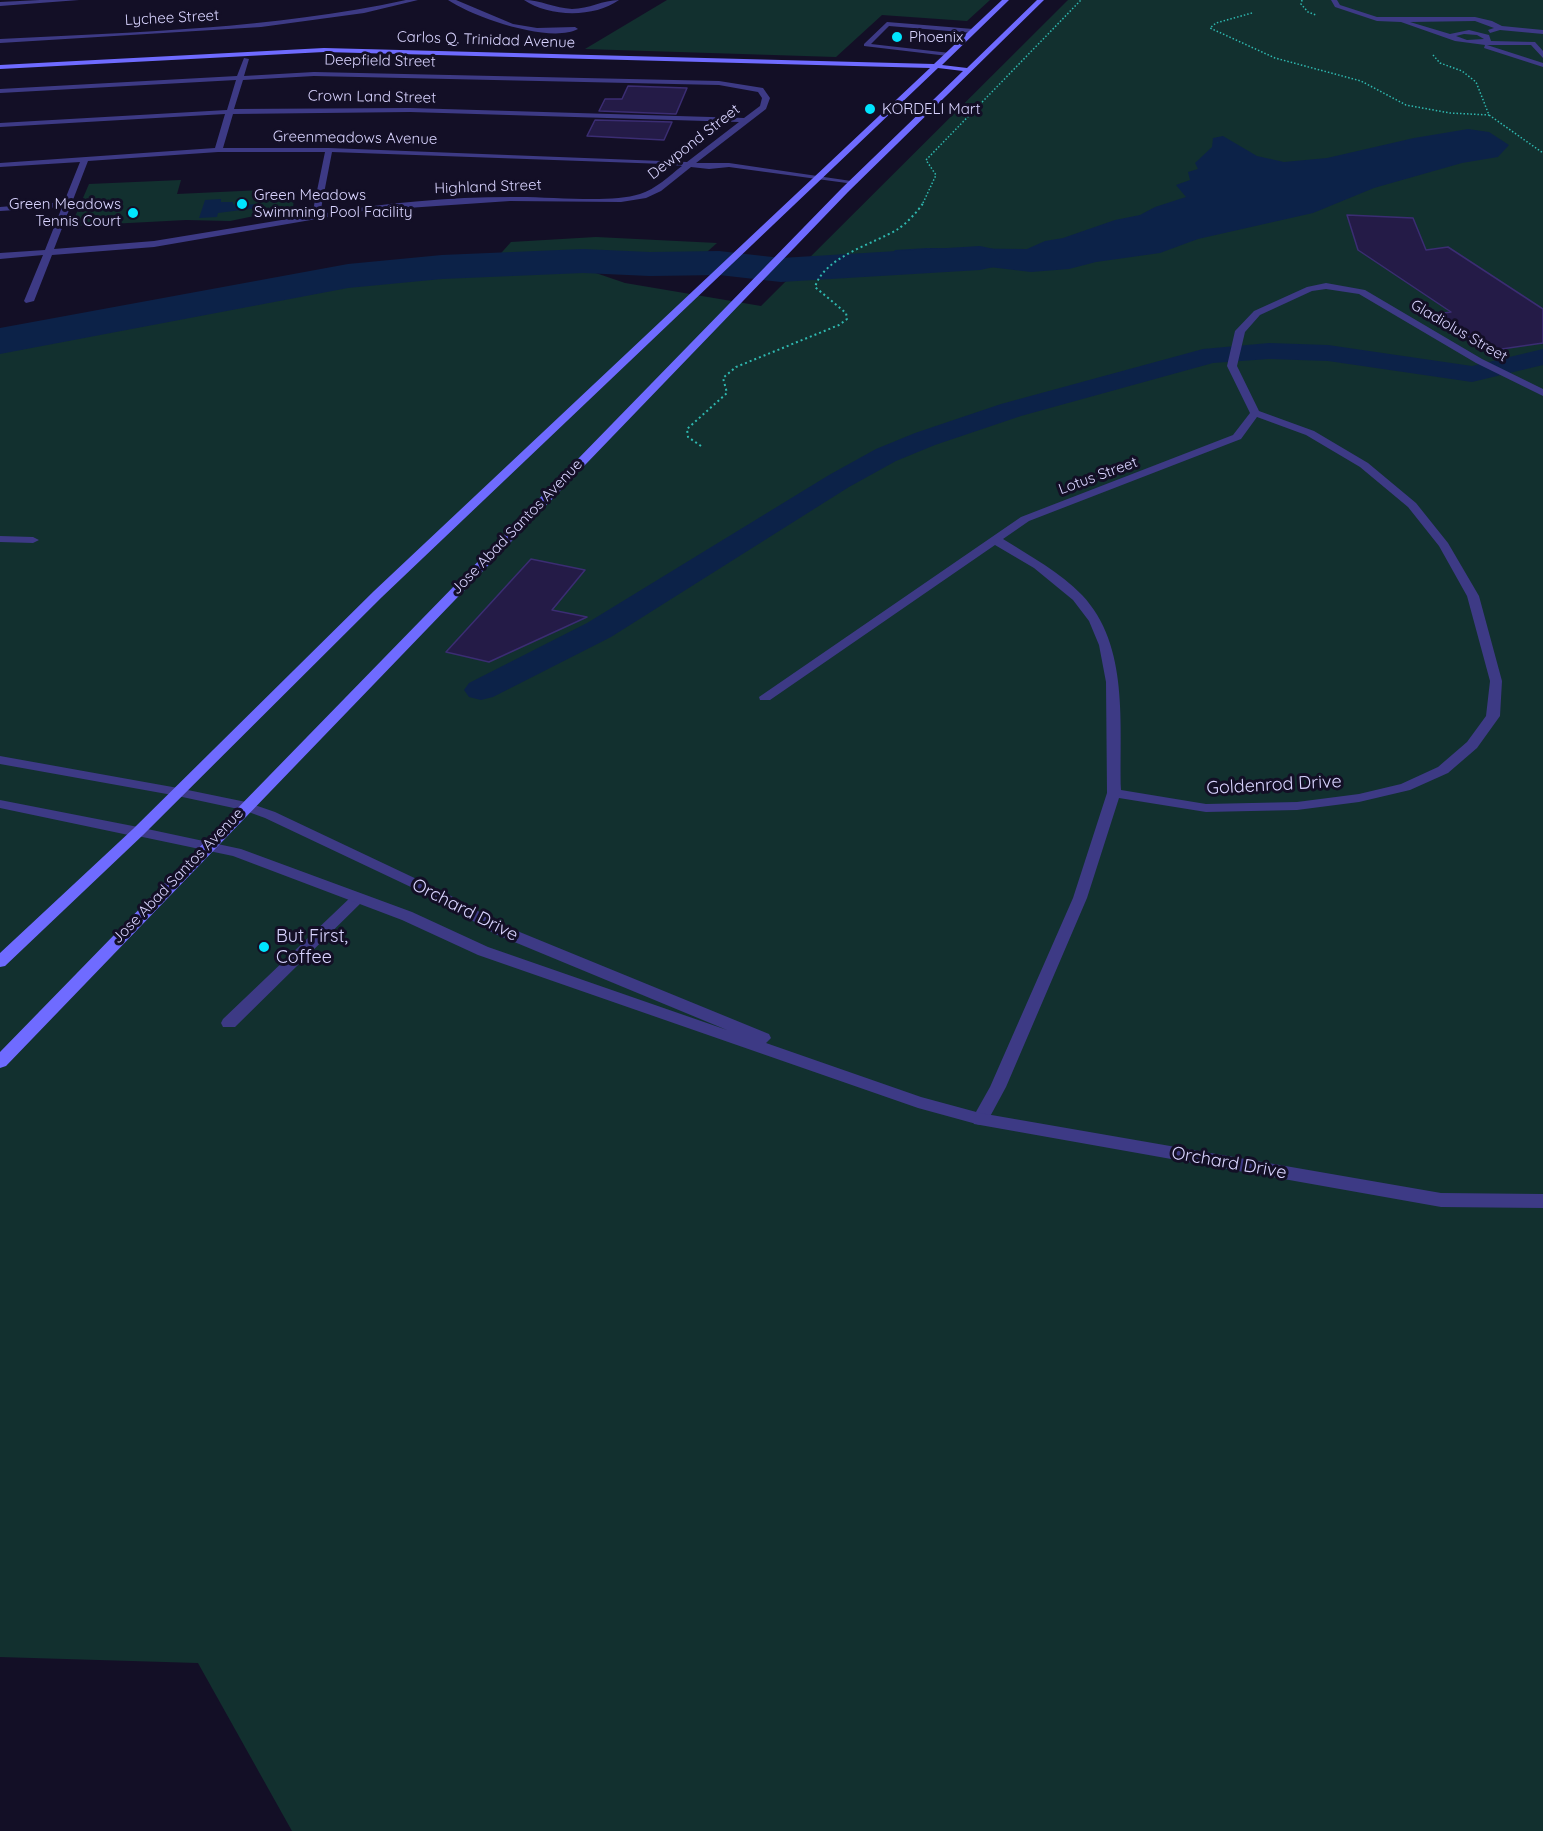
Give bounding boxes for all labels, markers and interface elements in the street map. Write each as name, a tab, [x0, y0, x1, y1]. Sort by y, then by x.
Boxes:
street label: Lychee Street	[124, 7, 220, 29]
street label: Carlos Q. Trinidad Avenue	[397, 28, 575, 52]
place label: Phoenix	[909, 28, 963, 46]
marker: Phoenix	[890, 30, 904, 44]
street label: Deepfield Street	[324, 51, 436, 71]
street label: Crown Land Street	[308, 87, 436, 107]
place label: KORDELI Mart	[882, 100, 981, 118]
street label: Dewpond Street	[644, 101, 744, 183]
marker: KORDELI Mart	[863, 102, 877, 116]
street label: Greenmeadows Avenue	[273, 128, 437, 148]
street label: Highland Street	[434, 176, 542, 198]
place label: Green Meadows Swimming Pool Facility	[254, 186, 413, 221]
place label: Green Meadows Tennis Court	[9, 195, 121, 230]
marker: Green Meadows Swimming Pool Facility	[235, 197, 249, 211]
marker: Green Meadows Tennis Court	[126, 206, 140, 220]
street label: Gladiolus Street	[1408, 296, 1510, 366]
street label: Lotus Street	[1056, 453, 1140, 499]
street label: Jose Abad Santos Avenue	[448, 456, 586, 598]
street label: Goldenrod Drive	[1206, 771, 1342, 799]
street label: Jose Abad Santos Avenue	[109, 805, 247, 947]
street label: Orchard Drive	[408, 874, 522, 946]
place label: But First, Coffee	[276, 926, 348, 968]
marker: But First, Coffee	[257, 940, 271, 954]
street label: Orchard Drive	[1170, 1142, 1288, 1184]

